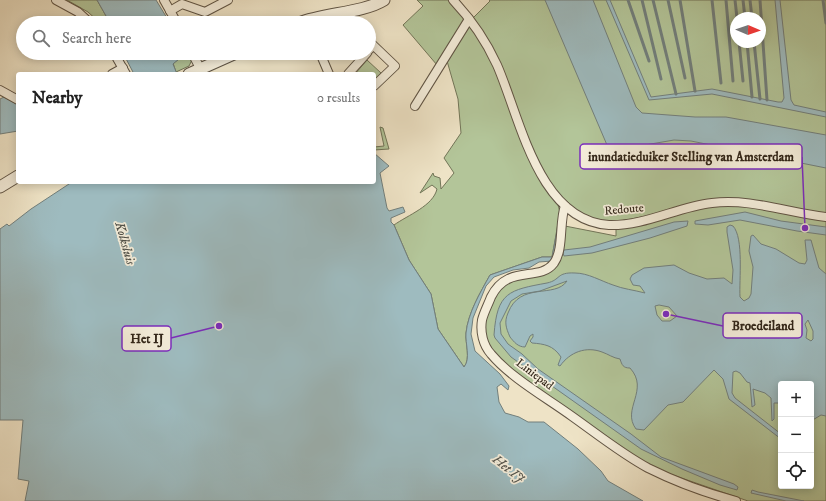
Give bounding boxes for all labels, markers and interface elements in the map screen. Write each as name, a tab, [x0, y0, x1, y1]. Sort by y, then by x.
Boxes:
north arrow	[730, 12, 766, 48]
search box	[16, 16, 376, 60]
icon: search	[30, 27, 52, 49]
text: Search here	[62, 29, 131, 48]
text: Nearby	[32, 87, 82, 109]
text: 0 results	[317, 90, 360, 106]
callout: inundatieduiker Stelling van Amsterdam	[580, 144, 802, 169]
text: inundatieduiker Stelling van Amsterdam	[588, 149, 794, 166]
street label: Redoute	[604, 200, 644, 219]
water label: Kolksluis	[111, 219, 139, 268]
callout: Broedeiland	[723, 313, 802, 338]
text: Broedeiland	[732, 318, 795, 334]
callout: Het IJ	[122, 326, 171, 351]
text: Het IJ	[130, 331, 165, 348]
street label: Liniepad	[513, 355, 556, 393]
map controls	[778, 381, 814, 489]
button: +	[778, 381, 814, 417]
button: −	[778, 417, 814, 453]
water label: Het IJ	[488, 451, 528, 487]
button: locate	[778, 453, 814, 489]

